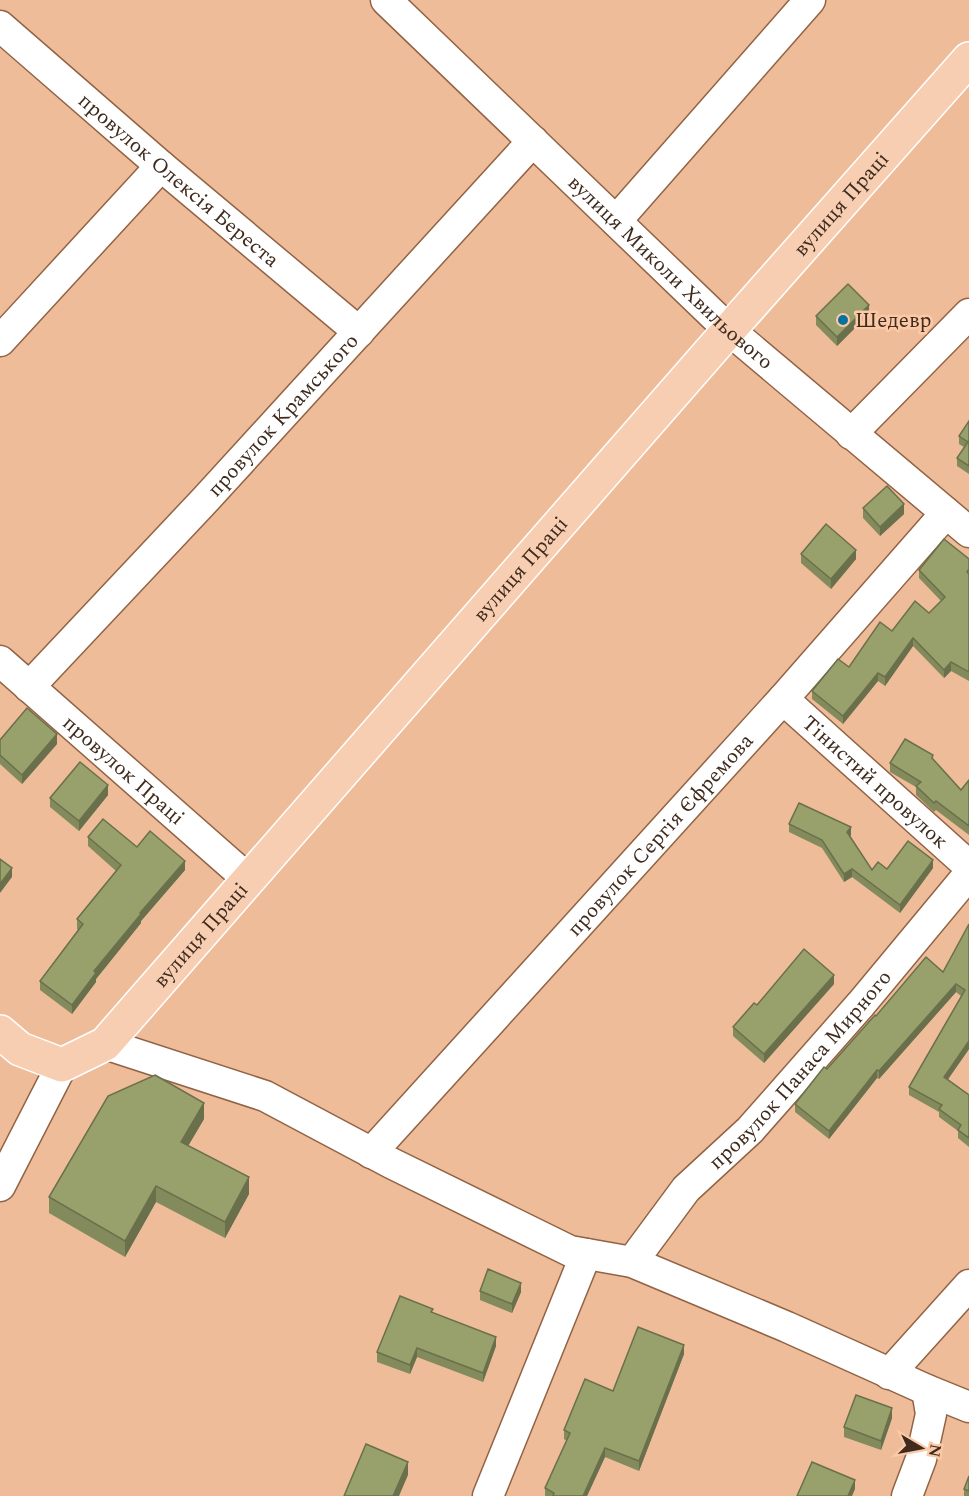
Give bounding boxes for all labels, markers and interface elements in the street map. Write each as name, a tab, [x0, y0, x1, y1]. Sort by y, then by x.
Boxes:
street label: провулок Олексія Береста	[70, 86, 287, 276]
street label: вулиця Праці	[786, 145, 897, 264]
street label: вулиця Миколи Хвильового	[560, 168, 780, 378]
place label: Шедевр	[855, 305, 931, 337]
marker: Шедевр	[836, 313, 850, 327]
street label: провулок Крамського	[200, 326, 367, 505]
street label: вулиця Праці	[466, 510, 576, 629]
street label: провулок Праці	[55, 708, 191, 833]
street label: Тінистий провулок	[794, 708, 955, 857]
street label: провулок Сергія Єфремова	[560, 726, 762, 944]
street label: вулиця Праці	[146, 876, 256, 995]
street label: провулок Панаса Мирного	[702, 963, 900, 1178]
north arrow	[891, 1418, 951, 1478]
text: N	[922, 1442, 948, 1459]

